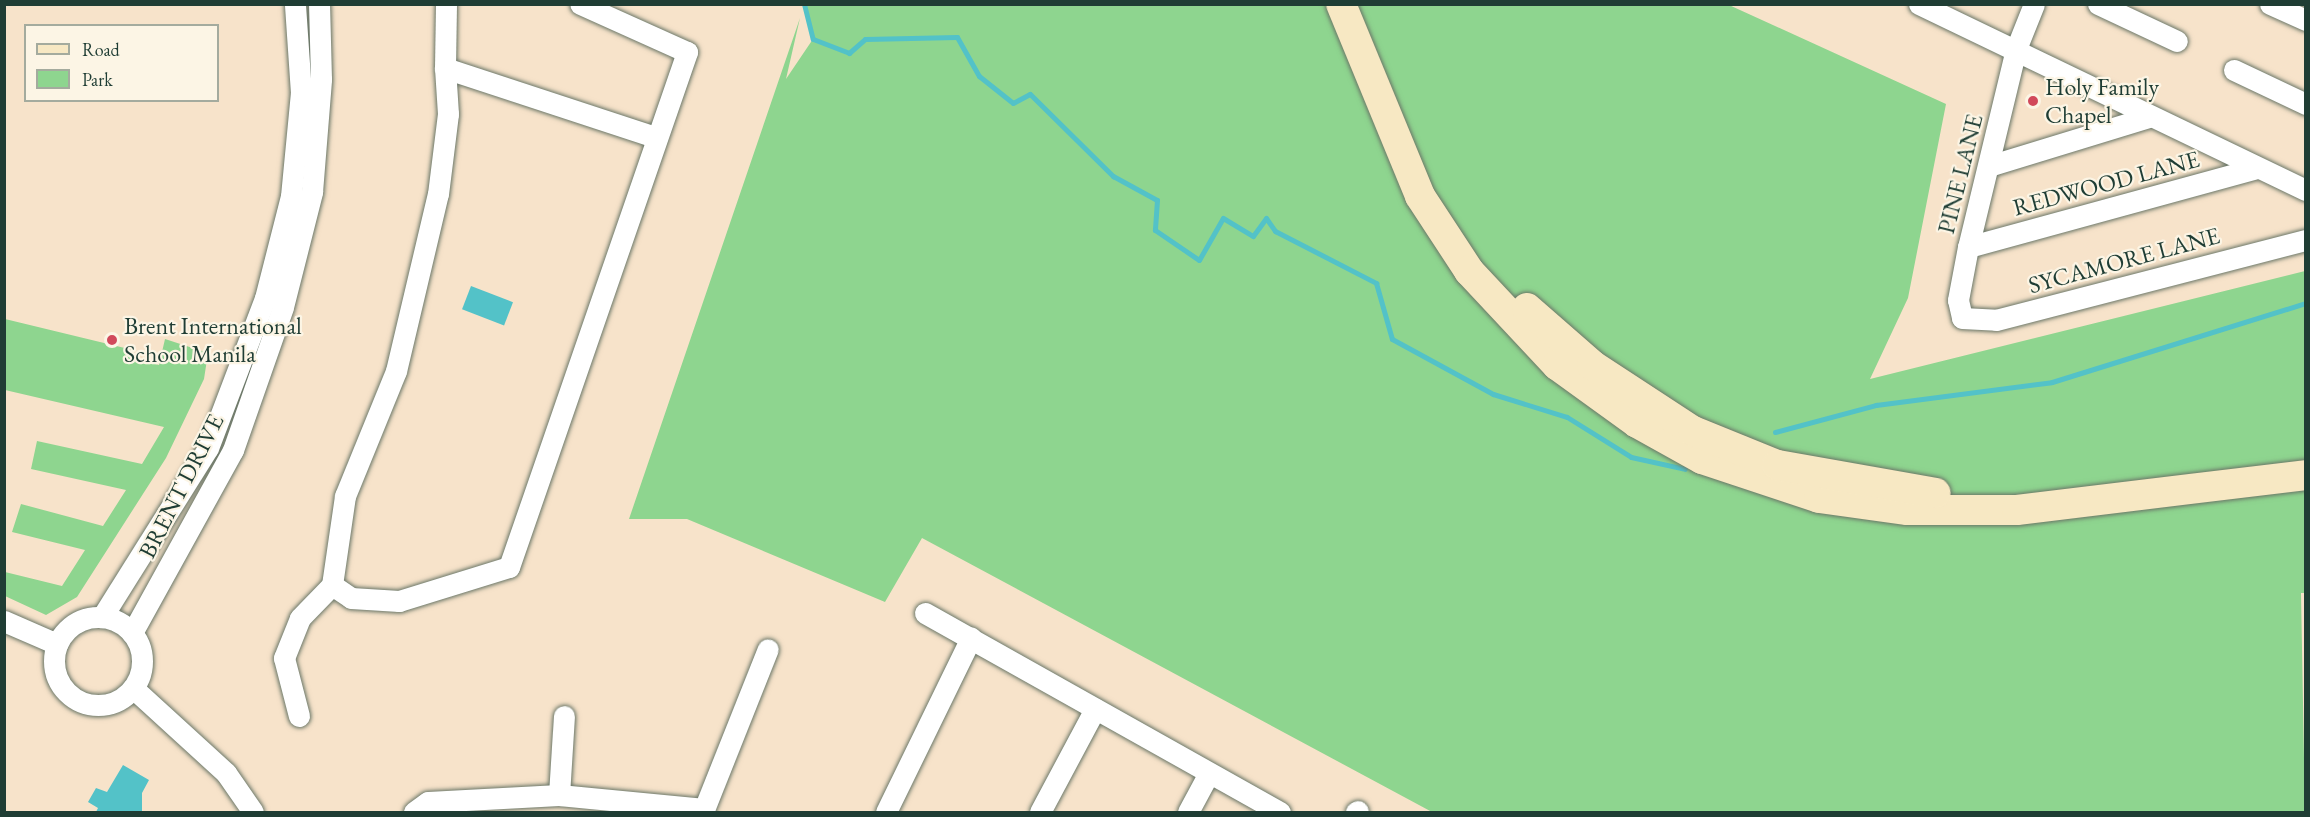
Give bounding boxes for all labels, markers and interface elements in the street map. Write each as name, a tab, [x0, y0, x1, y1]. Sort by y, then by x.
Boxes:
legend	[24, 24, 219, 102]
text: Road	[82, 38, 120, 61]
text: Park	[82, 68, 113, 91]
place label: Holy Family Chapel	[2045, 73, 2159, 129]
marker: Holy Family Chapel	[2026, 94, 2040, 108]
street label: PINE LANE	[1931, 111, 1989, 237]
street label: REDWOOD LANE	[2010, 144, 2202, 222]
street label: SYCAMORE LANE	[2025, 221, 2223, 299]
place label: Brent International School Manila	[124, 312, 302, 368]
marker: Brent International School Manila	[105, 333, 119, 347]
street label: BRENT DRIVE	[132, 409, 230, 563]

